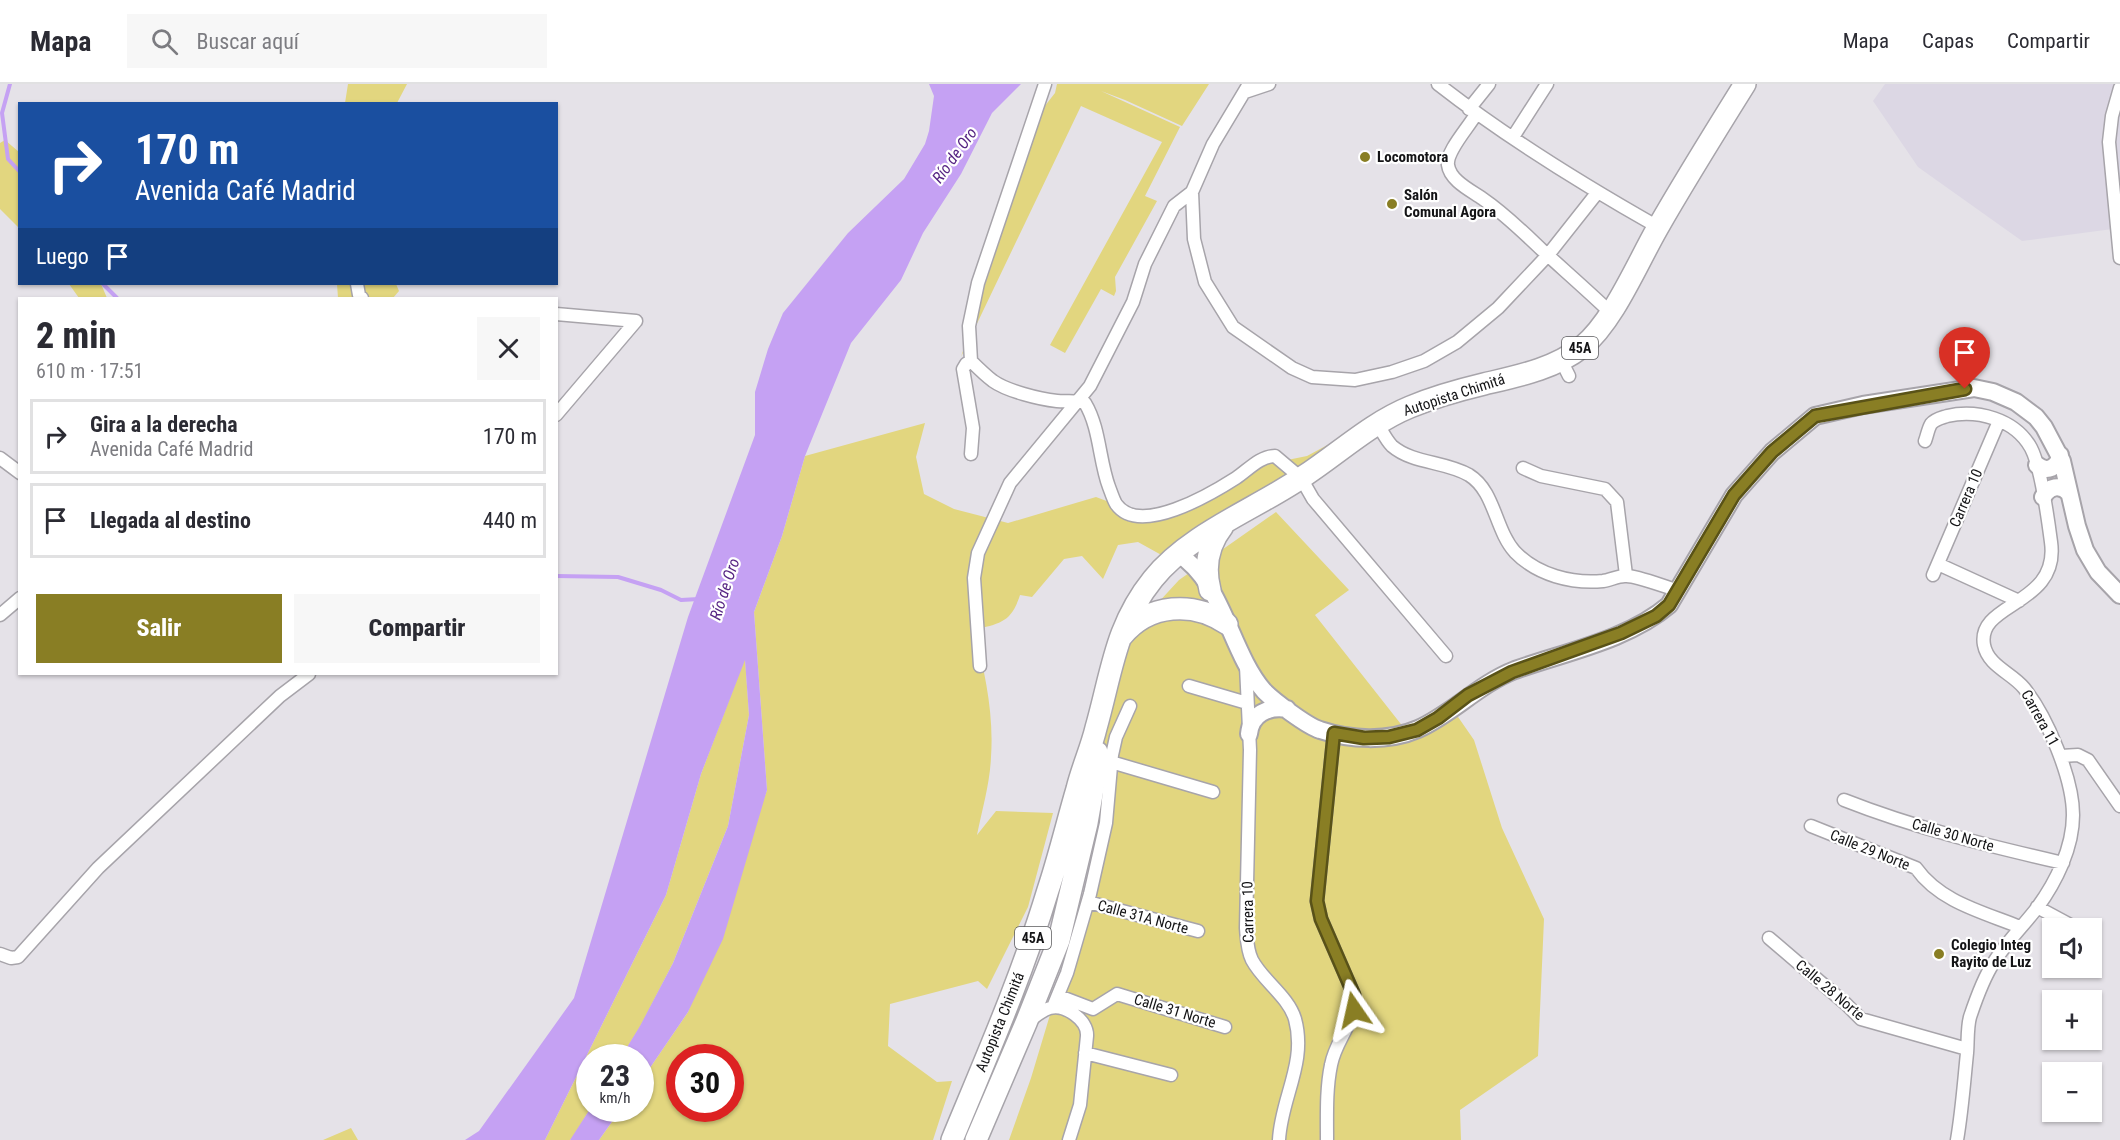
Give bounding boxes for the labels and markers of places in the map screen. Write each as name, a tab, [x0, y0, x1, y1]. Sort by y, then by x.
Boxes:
place label: Locomotora	[1377, 148, 1448, 166]
marker: Locomotora	[1358, 150, 1372, 164]
place label: Salón Comunal Agora	[1404, 186, 1496, 221]
marker: Salón Comunal Agora	[1385, 197, 1399, 211]
pin	[1939, 327, 1990, 389]
place label: Colegio Integ Rayito de Luz	[1951, 936, 2032, 971]
marker: Colegio Integ Rayito de Luz	[1932, 947, 1946, 961]

